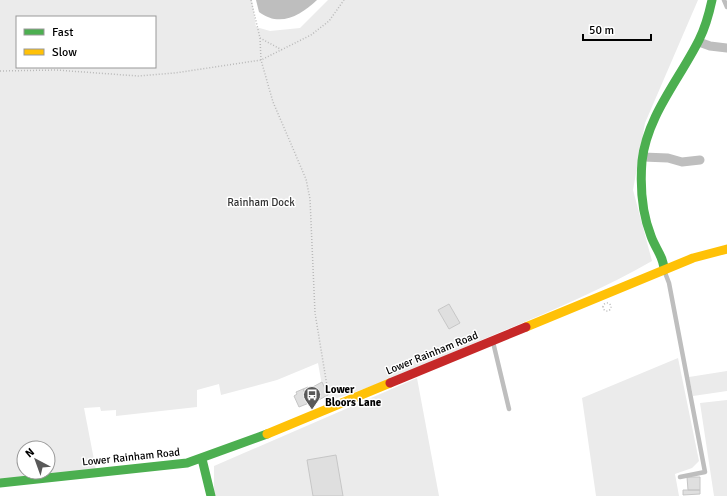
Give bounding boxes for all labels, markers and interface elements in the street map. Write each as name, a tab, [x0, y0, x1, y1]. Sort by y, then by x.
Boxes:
legend	[16, 16, 156, 68]
scale bar	[583, 16, 651, 42]
text: 50 m	[589, 23, 614, 38]
text: Fast	[52, 25, 73, 40]
text: Slow	[52, 45, 77, 60]
park label: Rainham Dock	[227, 196, 295, 209]
street label: Lower Rainham Road	[384, 329, 480, 377]
place label: Lower Bloors Lane	[325, 383, 382, 409]
bus stop icon: Lower Bloors Lane	[302, 385, 322, 410]
north arrow	[16, 440, 56, 480]
text: N	[23, 445, 37, 460]
street label: Lower Rainham Road	[81, 445, 181, 469]

